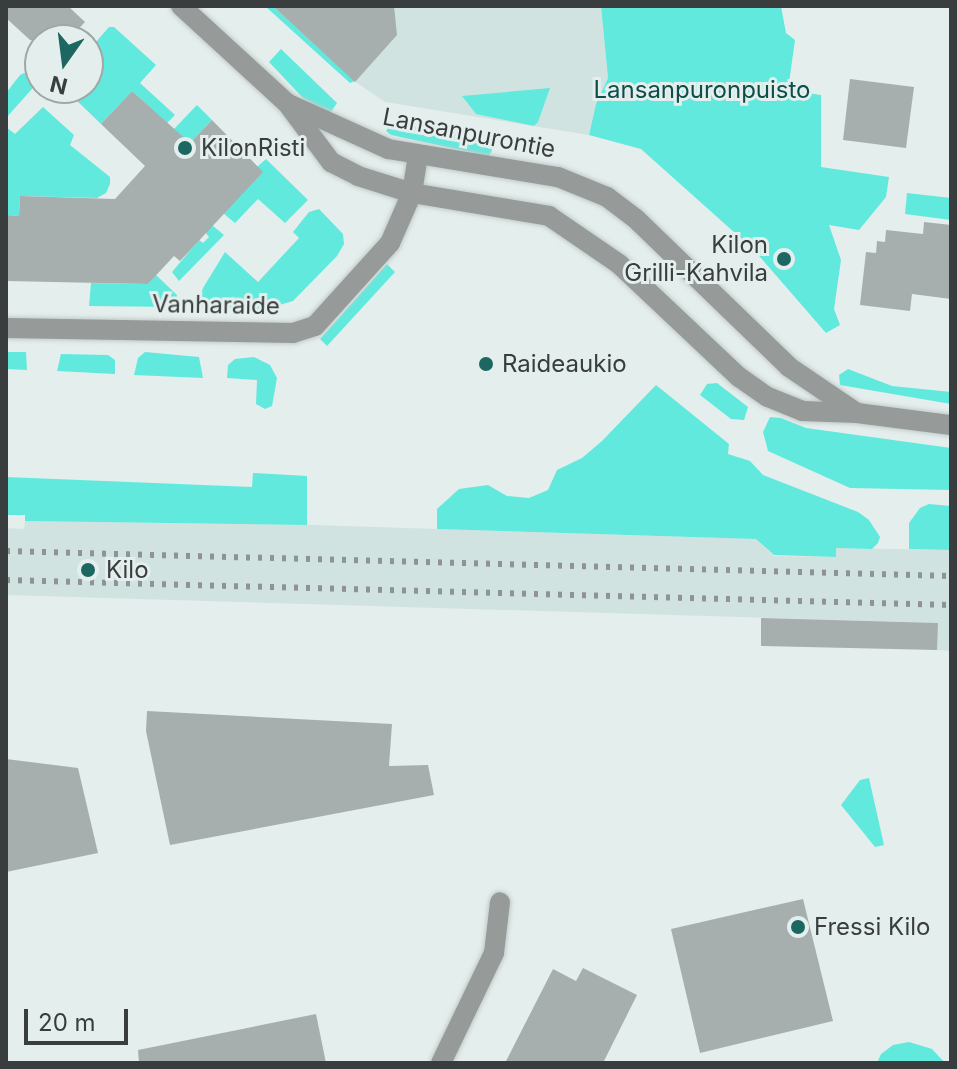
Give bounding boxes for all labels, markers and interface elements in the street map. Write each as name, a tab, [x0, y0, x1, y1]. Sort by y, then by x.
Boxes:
north arrow	[24, 24, 104, 104]
text: N	[47, 71, 70, 100]
park label: Lansanpuronpuisto	[593, 76, 811, 104]
street label: Lansanpurontie	[380, 102, 558, 164]
place label: KilonRisti	[201, 134, 305, 162]
marker: KilonRisti	[176, 139, 194, 157]
place label: Kilon Grilli-Kahvila	[624, 231, 768, 287]
marker: Kilon Grilli-Kahvila	[775, 250, 793, 268]
street label: Vanharaide	[152, 289, 280, 321]
place label: Raideaukio	[502, 350, 627, 378]
marker: Raideaukio	[477, 355, 495, 373]
place label: Kilo	[106, 556, 149, 584]
marker: Kilo	[77, 559, 99, 581]
place label: Fressi Kilo	[814, 913, 931, 941]
marker: Fressi Kilo	[789, 918, 807, 936]
scale bar	[28, 993, 132, 1043]
text: 20 m	[38, 1008, 96, 1037]

